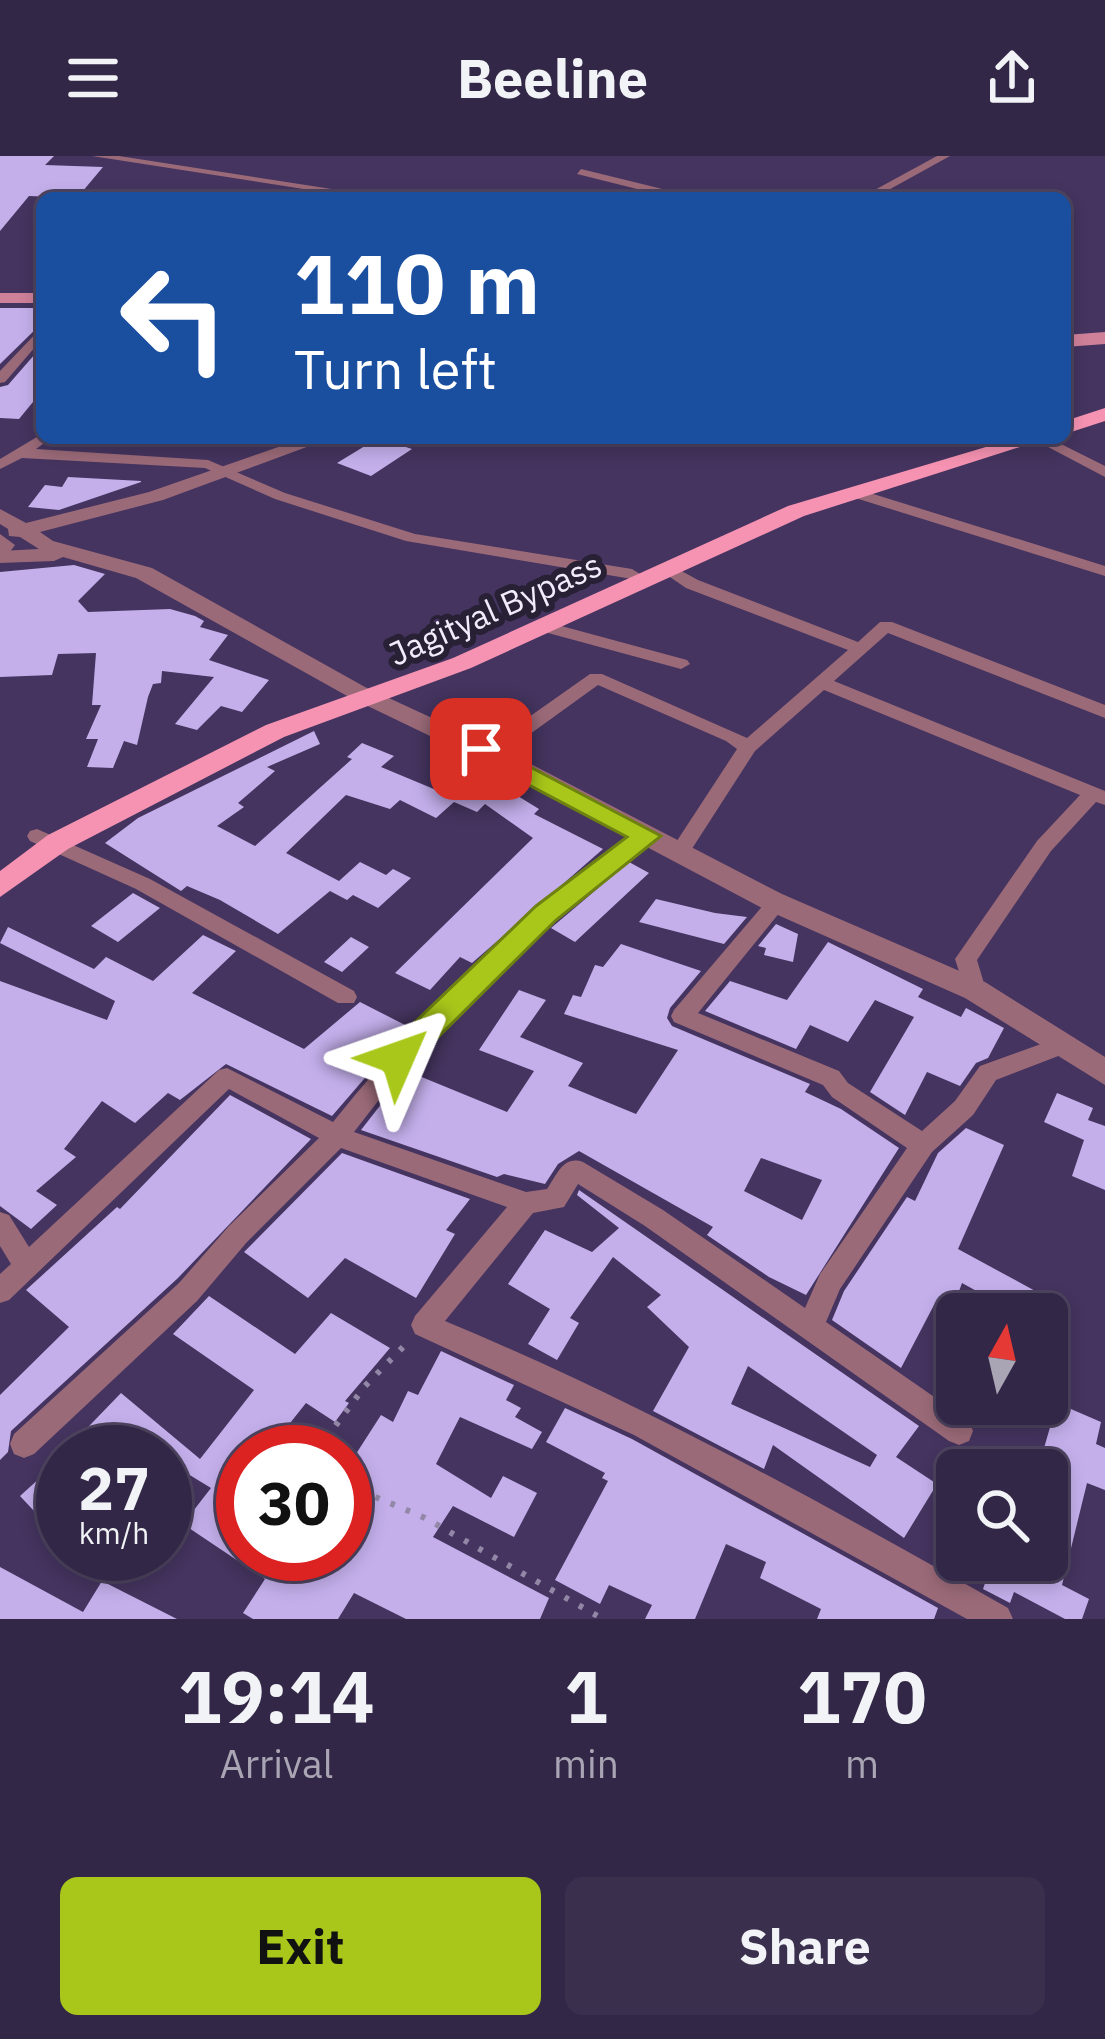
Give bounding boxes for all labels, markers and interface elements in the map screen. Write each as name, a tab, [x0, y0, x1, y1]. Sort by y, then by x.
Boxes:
text: Beeline	[457, 43, 648, 113]
icon: menu	[60, 45, 126, 111]
icon: share	[979, 45, 1045, 111]
text: 110 m	[294, 228, 540, 337]
icon: left	[96, 240, 252, 396]
text: Turn left	[294, 334, 497, 404]
street label: Jagityal Bypass	[382, 542, 608, 675]
pin	[430, 698, 532, 800]
icon: arrive	[448, 716, 514, 782]
position arrow	[335, 995, 461, 1121]
north arrow	[936, 1293, 1068, 1425]
map controls	[936, 1293, 1068, 1581]
speed limit sign: 30	[216, 1425, 372, 1581]
text: 27	[78, 1448, 150, 1527]
button: search	[936, 1449, 1068, 1581]
text: km/h	[79, 1513, 149, 1552]
text: 19:14	[178, 1649, 375, 1743]
text: 1	[564, 1649, 608, 1743]
text: 170	[797, 1649, 927, 1743]
text: Arrival	[220, 1738, 333, 1789]
text: min	[553, 1738, 619, 1789]
text: m	[845, 1738, 879, 1789]
button: Exit	[60, 1877, 541, 2015]
button: Share	[565, 1877, 1045, 2015]

